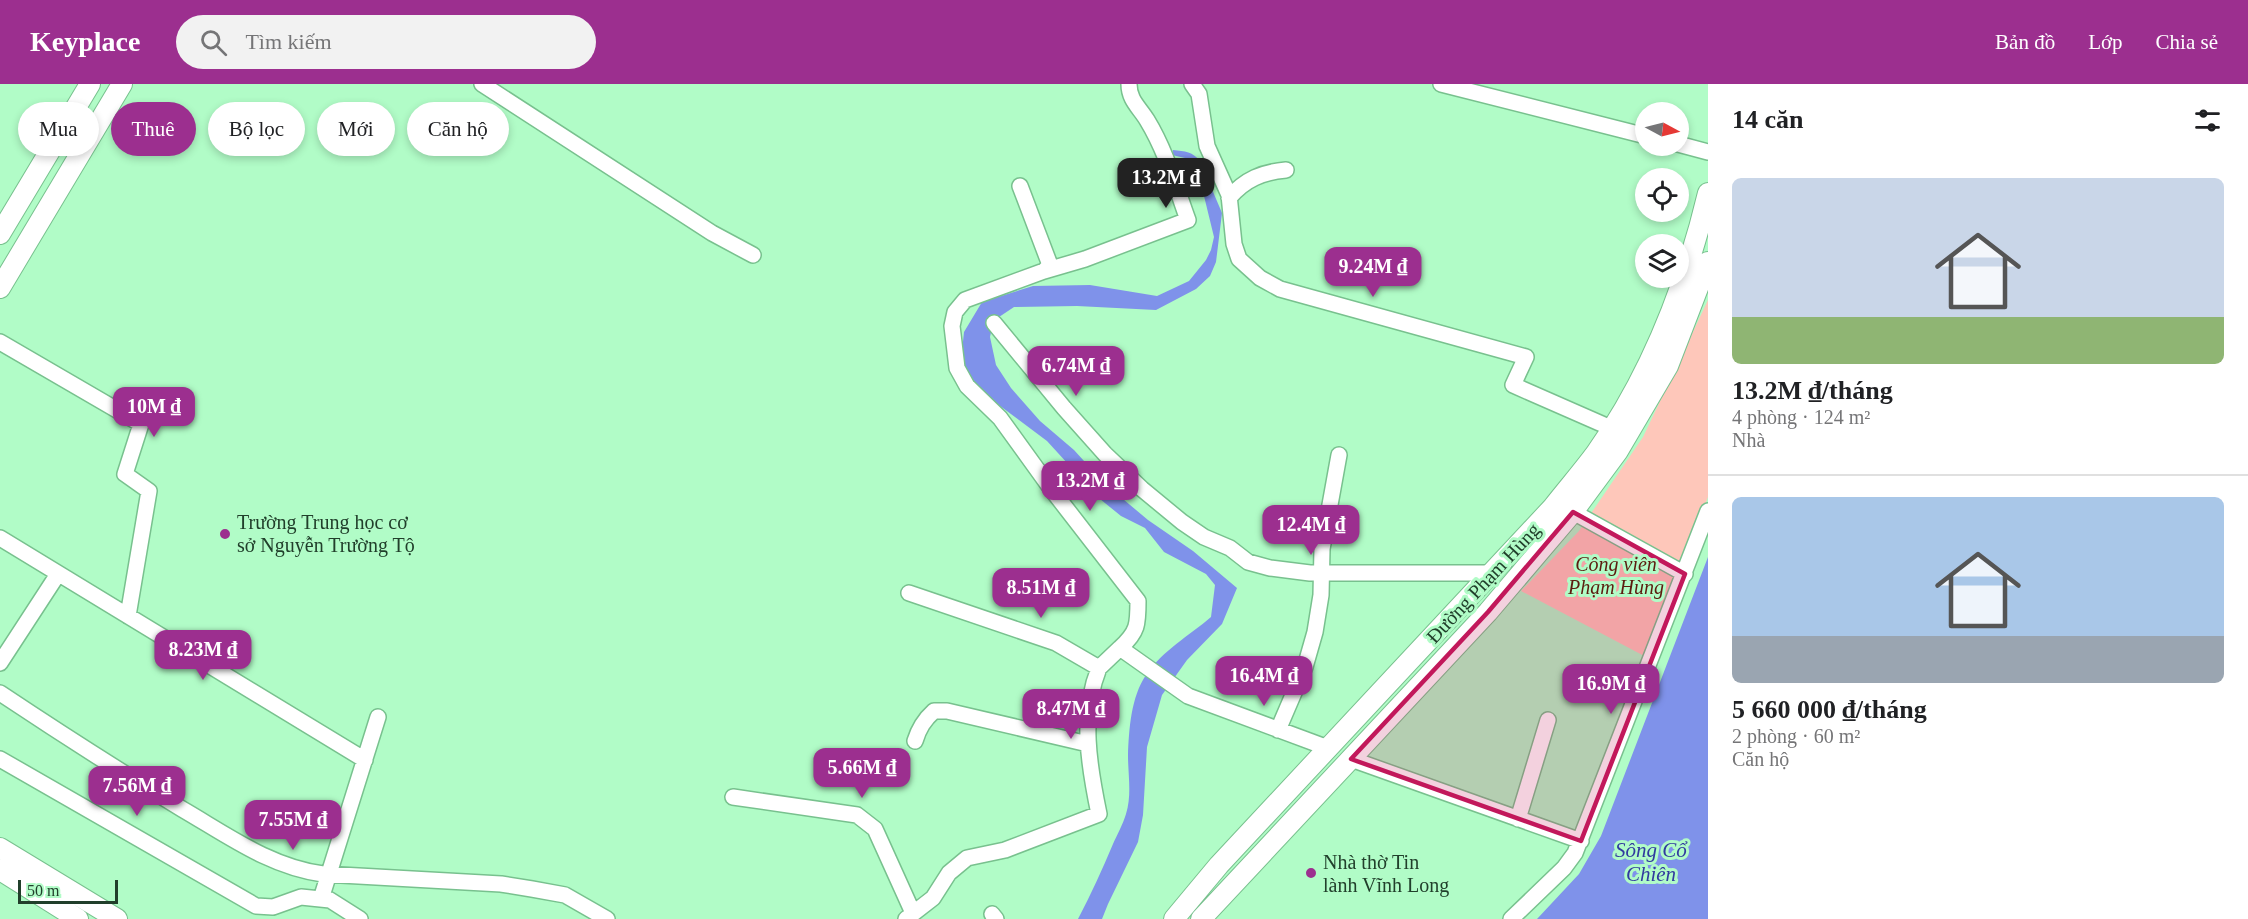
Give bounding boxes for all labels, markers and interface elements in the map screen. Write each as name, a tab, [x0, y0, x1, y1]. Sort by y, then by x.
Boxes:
search box	[176, 15, 596, 69]
text: Keyplace	[30, 26, 140, 57]
icon: search	[197, 26, 230, 59]
text: Tìm kiếm	[245, 29, 332, 54]
text: Bản đồ	[1995, 30, 2055, 54]
text: Lớp	[2088, 30, 2123, 54]
text: Chia sẻ	[2156, 30, 2218, 54]
chip: Mua	[18, 102, 99, 156]
chip: Thuê	[111, 102, 196, 156]
chip: Bộ lọc	[208, 102, 305, 156]
chip: Mới	[317, 102, 395, 156]
chip: Căn hộ	[407, 102, 509, 156]
north arrow	[1635, 102, 1689, 156]
map controls	[1635, 102, 1689, 288]
icon: filters	[2191, 104, 2224, 137]
text: 14 căn	[1732, 105, 1804, 134]
pin: 13.2M ₫	[1111, 158, 1221, 209]
text: 13.2M ₫	[1131, 166, 1201, 188]
button: locate	[1635, 168, 1689, 222]
icon: home	[1924, 217, 2032, 325]
button: layers	[1635, 234, 1689, 288]
pin: 9.24M ₫	[1318, 247, 1428, 298]
text: 9.24M ₫	[1338, 255, 1408, 277]
pin: 6.74M ₫	[1021, 346, 1131, 397]
text: 6.74M ₫	[1041, 354, 1111, 376]
text: 13.2M ₫/tháng	[1732, 376, 1893, 405]
pin: 10M ₫	[112, 387, 196, 438]
text: 10M ₫	[127, 395, 181, 417]
text: 4 phòng · 124 m²	[1732, 406, 1870, 428]
text: Nhà	[1732, 429, 1765, 451]
pin: 13.2M ₫	[1035, 461, 1145, 512]
text: 13.2M ₫	[1055, 469, 1125, 491]
pin: 12.4M ₫	[1256, 505, 1366, 556]
place label: Trường Trung học cơ sở Nguyễn Trường Tộ	[237, 511, 415, 557]
text: 12.4M ₫	[1276, 513, 1346, 535]
street label: Đường Phạm Hùng	[1422, 519, 1545, 648]
marker: Trường Trung học cơ sở Nguyễn Trường Tộ	[218, 527, 232, 541]
icon: home	[1924, 536, 2032, 644]
park label: Công viên Phạm Hùng	[1567, 553, 1664, 599]
pin: 8.51M ₫	[986, 568, 1096, 619]
text: 8.51M ₫	[1006, 576, 1076, 598]
pin: 8.23M ₫	[148, 630, 258, 681]
text: 8.23M ₫	[168, 638, 238, 660]
pin: 16.4M ₫	[1209, 656, 1319, 707]
text: 16.4M ₫	[1229, 664, 1299, 686]
pin: 16.9M ₫	[1556, 664, 1666, 715]
text: 16.9M ₫	[1576, 672, 1646, 694]
pin: 8.47M ₫	[1016, 689, 1126, 740]
text: 5 660 000 ₫/tháng	[1732, 695, 1927, 724]
text: 8.47M ₫	[1036, 697, 1106, 719]
text: 2 phòng · 60 m²	[1732, 725, 1860, 747]
pin: 5.66M ₫	[807, 748, 917, 799]
text: Căn hộ	[1732, 748, 1789, 770]
text: 5.66M ₫	[827, 756, 897, 778]
pin: 7.56M ₫	[82, 766, 192, 817]
text: 7.56M ₫	[102, 774, 172, 796]
pin: 7.55M ₫	[238, 800, 348, 851]
text: 7.55M ₫	[258, 808, 328, 830]
water label: Sông Cổ Chiên	[1615, 838, 1688, 886]
place label: Nhà thờ Tin lành Vĩnh Long	[1323, 851, 1449, 897]
marker: Nhà thờ Tin lành Vĩnh Long	[1304, 866, 1318, 880]
scale bar	[18, 877, 118, 904]
text: 50 m	[27, 882, 59, 899]

